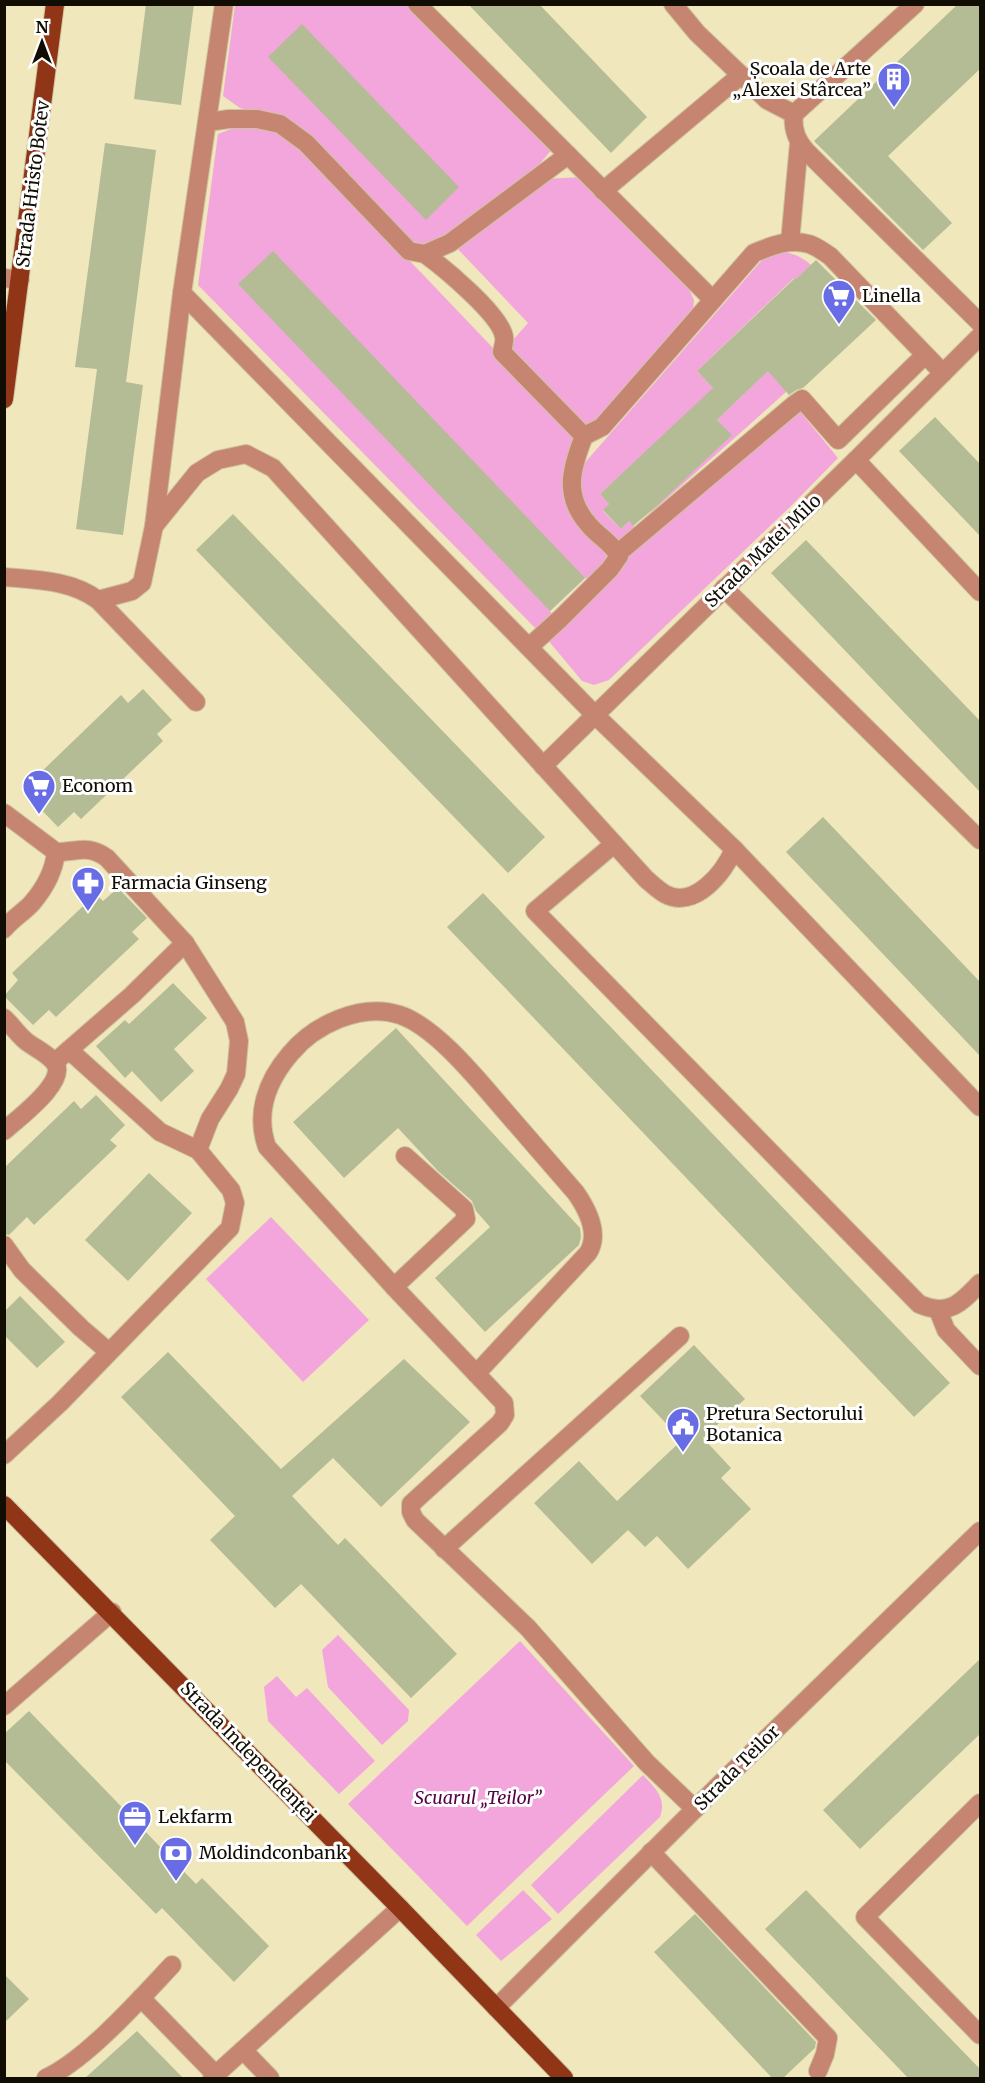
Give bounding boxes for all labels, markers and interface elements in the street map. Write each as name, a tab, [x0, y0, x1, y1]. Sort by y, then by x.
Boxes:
north arrow	[12, 12, 72, 72]
text: N	[36, 17, 49, 37]
place label: Școala de Arte „Alexei Stârcea”	[732, 57, 871, 101]
building icon: Școala de Arte „Alexei Stârcea”	[876, 61, 912, 108]
street label: Strada Hristo Botev	[11, 98, 54, 269]
supermarket icon: Linella	[821, 278, 857, 325]
place label: Linella	[862, 284, 921, 307]
street label: Strada Matei Milo	[700, 489, 826, 612]
supermarket icon: Econom	[21, 768, 57, 815]
place label: Econom	[62, 774, 133, 797]
pharmacy icon: Farmacia Ginseng	[70, 865, 106, 912]
place label: Farmacia Ginseng	[111, 871, 267, 894]
place label: Pretura Sectorului Botanica	[706, 1402, 863, 1446]
public building icon: Pretura Sectorului Botanica	[665, 1406, 701, 1453]
street label: Strada Independenței	[176, 1677, 321, 1827]
street label: Strada Teilor	[689, 1720, 784, 1815]
park label: Scuarul „Teilor”	[414, 1786, 542, 1809]
office icon: Lekfarm	[117, 1799, 153, 1846]
place label: Lekfarm	[158, 1805, 233, 1828]
bank icon: Moldindconbank	[158, 1835, 194, 1882]
place label: Moldindconbank	[199, 1841, 348, 1864]

